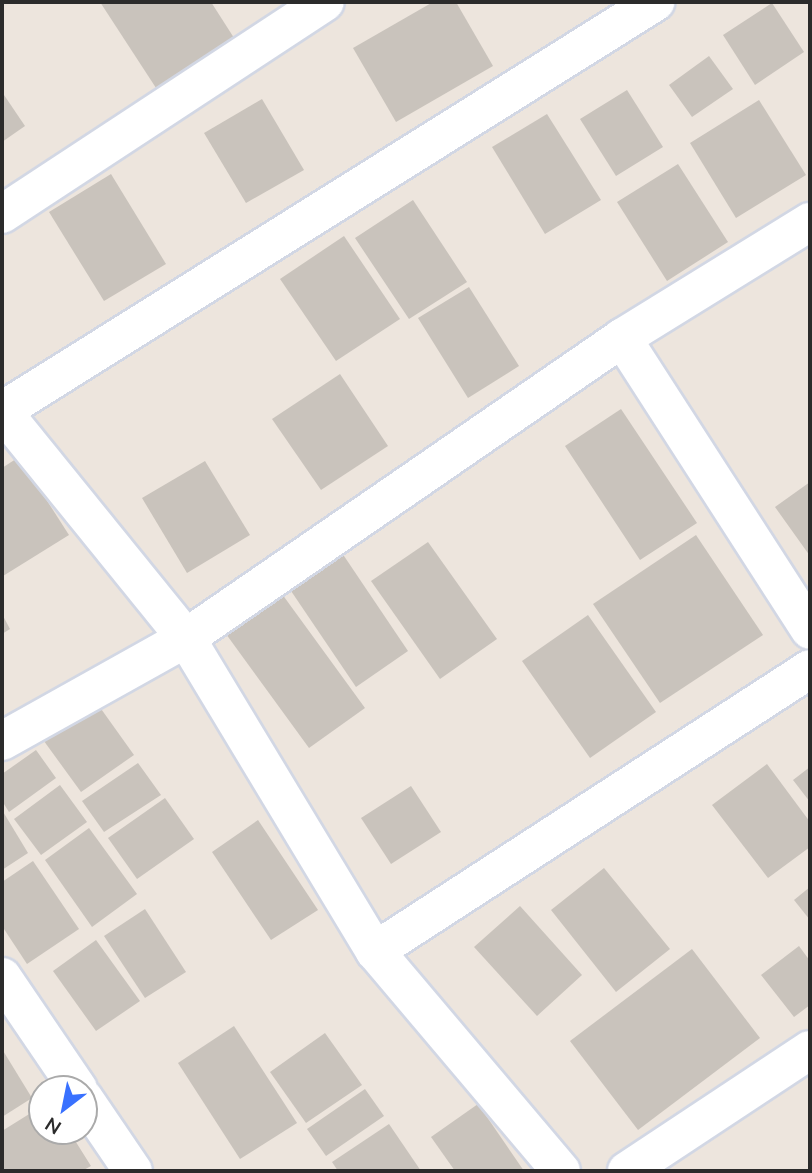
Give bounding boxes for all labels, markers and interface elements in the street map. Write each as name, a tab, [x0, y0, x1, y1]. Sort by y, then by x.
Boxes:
north arrow	[28, 1075, 98, 1145]
text: N	[40, 1112, 65, 1140]

